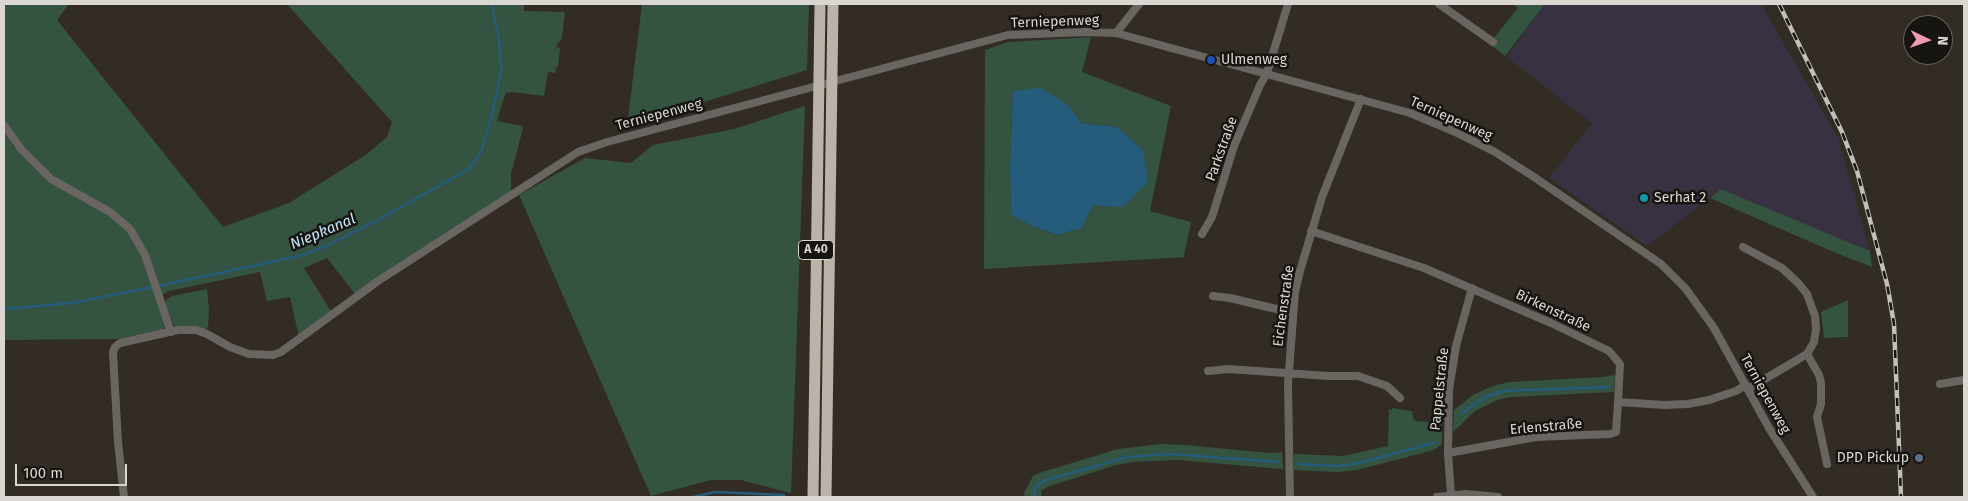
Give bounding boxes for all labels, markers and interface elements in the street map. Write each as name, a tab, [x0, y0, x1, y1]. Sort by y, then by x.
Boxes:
street label: Terniepenweg	[1011, 12, 1099, 32]
north arrow	[1903, 15, 1953, 65]
text: N	[1934, 36, 1951, 46]
place label: Ulmenweg	[1221, 52, 1287, 68]
marker: Ulmenweg	[1205, 54, 1217, 66]
street label: Terniepenweg	[1407, 93, 1495, 145]
street label: Terniepenweg	[614, 95, 704, 135]
street label: Parkstraße	[1203, 114, 1241, 184]
place label: Serhat 2	[1654, 190, 1706, 206]
marker: Serhat 2	[1638, 192, 1650, 204]
water label: Niepkanal	[288, 210, 358, 254]
road number: A 40	[798, 240, 834, 260]
street label: Eichenstraße	[1270, 264, 1298, 348]
street label: Birkenstraße	[1513, 286, 1593, 336]
street label: Pappelstraße	[1427, 347, 1453, 431]
street label: Terniepenweg	[1736, 351, 1794, 437]
street label: Erlenstraße	[1509, 415, 1583, 439]
place label: DPD Pickup	[1837, 450, 1909, 466]
marker: DPD Pickup	[1913, 452, 1925, 464]
scale bar	[18, 454, 130, 486]
text: 100 m	[23, 464, 63, 482]

